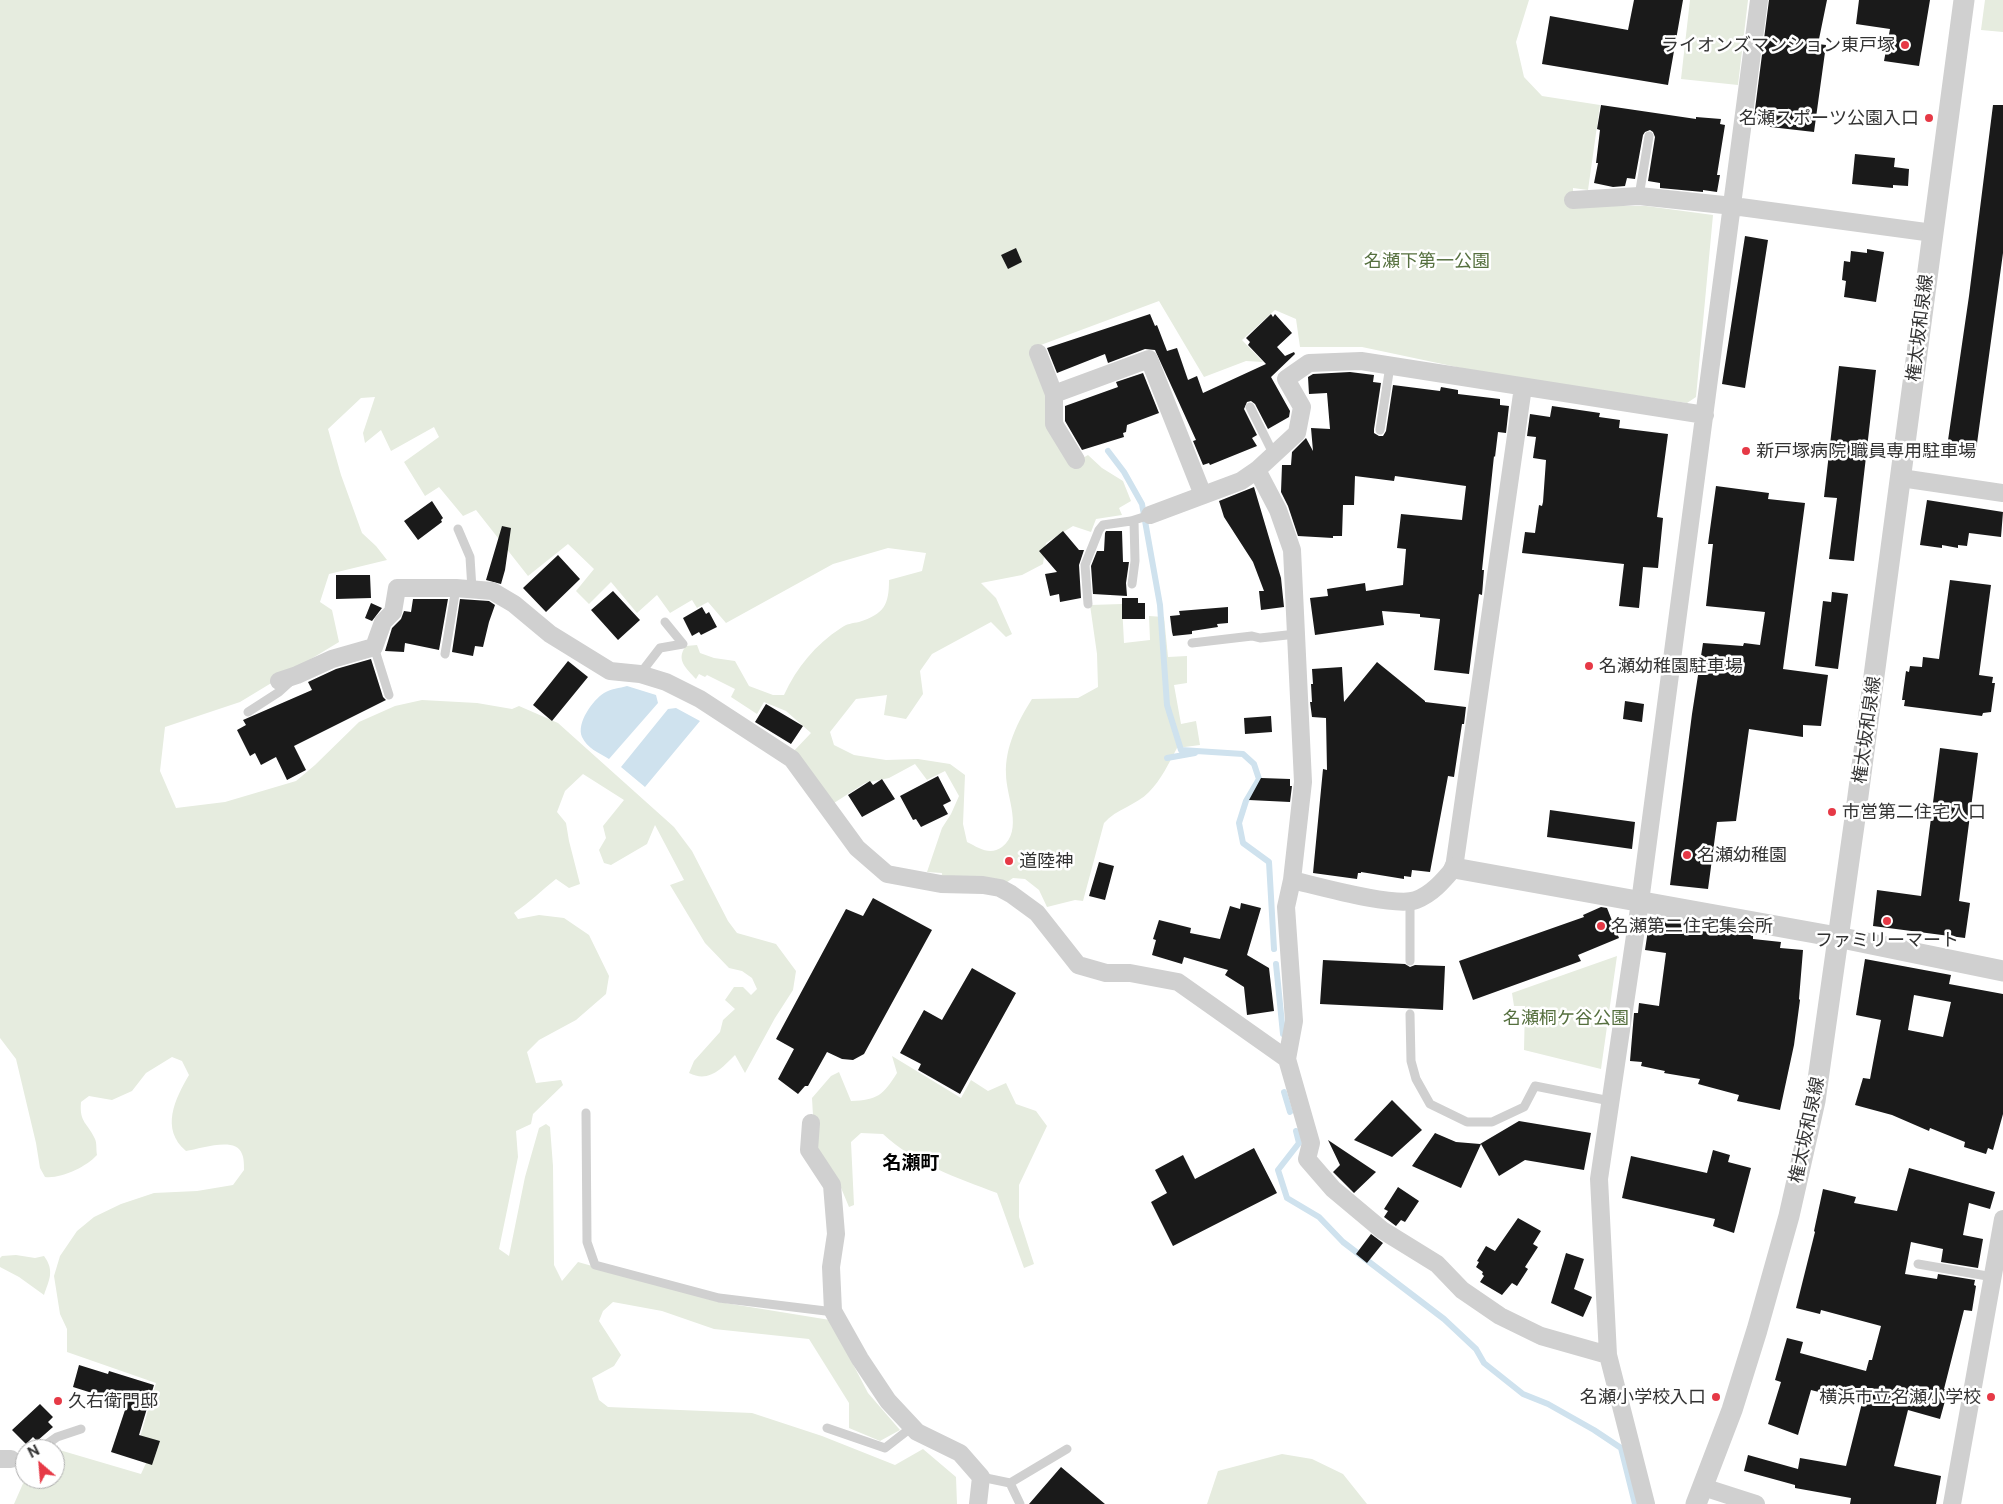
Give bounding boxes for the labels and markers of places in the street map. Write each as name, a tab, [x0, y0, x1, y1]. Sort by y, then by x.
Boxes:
place label: ライオンズマンション東戸塚	[1661, 34, 1895, 56]
marker: ライオンズマンション東戸塚	[1899, 39, 1911, 51]
place label: 名瀬スポーツ公園入口	[1739, 107, 1919, 129]
marker: 名瀬スポーツ公園入口	[1923, 112, 1935, 124]
place label: 新戸塚病院 職員専用駐車場	[1756, 440, 1976, 462]
marker: 新戸塚病院 職員専用駐車場	[1740, 445, 1752, 457]
place label: 名瀬幼稚園駐車場	[1599, 655, 1743, 677]
marker: 名瀬幼稚園駐車場	[1583, 660, 1595, 672]
place label: 市営第二住宅入口	[1842, 801, 1986, 823]
marker: 市営第二住宅入口	[1826, 806, 1838, 818]
place label: 名瀬幼稚園	[1697, 844, 1787, 866]
marker: 名瀬幼稚園	[1681, 849, 1693, 861]
place label: 道陸神	[1019, 850, 1073, 872]
marker: 道陸神	[1003, 855, 1015, 867]
place label: 名瀬第二住宅集会所	[1611, 915, 1773, 937]
marker: ファミリーマート	[1881, 915, 1893, 927]
marker: 名瀬第二住宅集会所	[1595, 920, 1607, 932]
place label: ファミリーマート	[1815, 929, 1959, 951]
place label: 名瀬小学校入口	[1580, 1386, 1706, 1408]
place label: 横浜市立名瀬小学校	[1819, 1386, 1981, 1408]
place label: 久右衛門邸	[68, 1390, 158, 1412]
marker: 名瀬小学校入口	[1710, 1391, 1722, 1403]
marker: 横浜市立名瀬小学校	[1985, 1391, 1997, 1403]
marker: 久右衛門邸	[52, 1395, 64, 1407]

